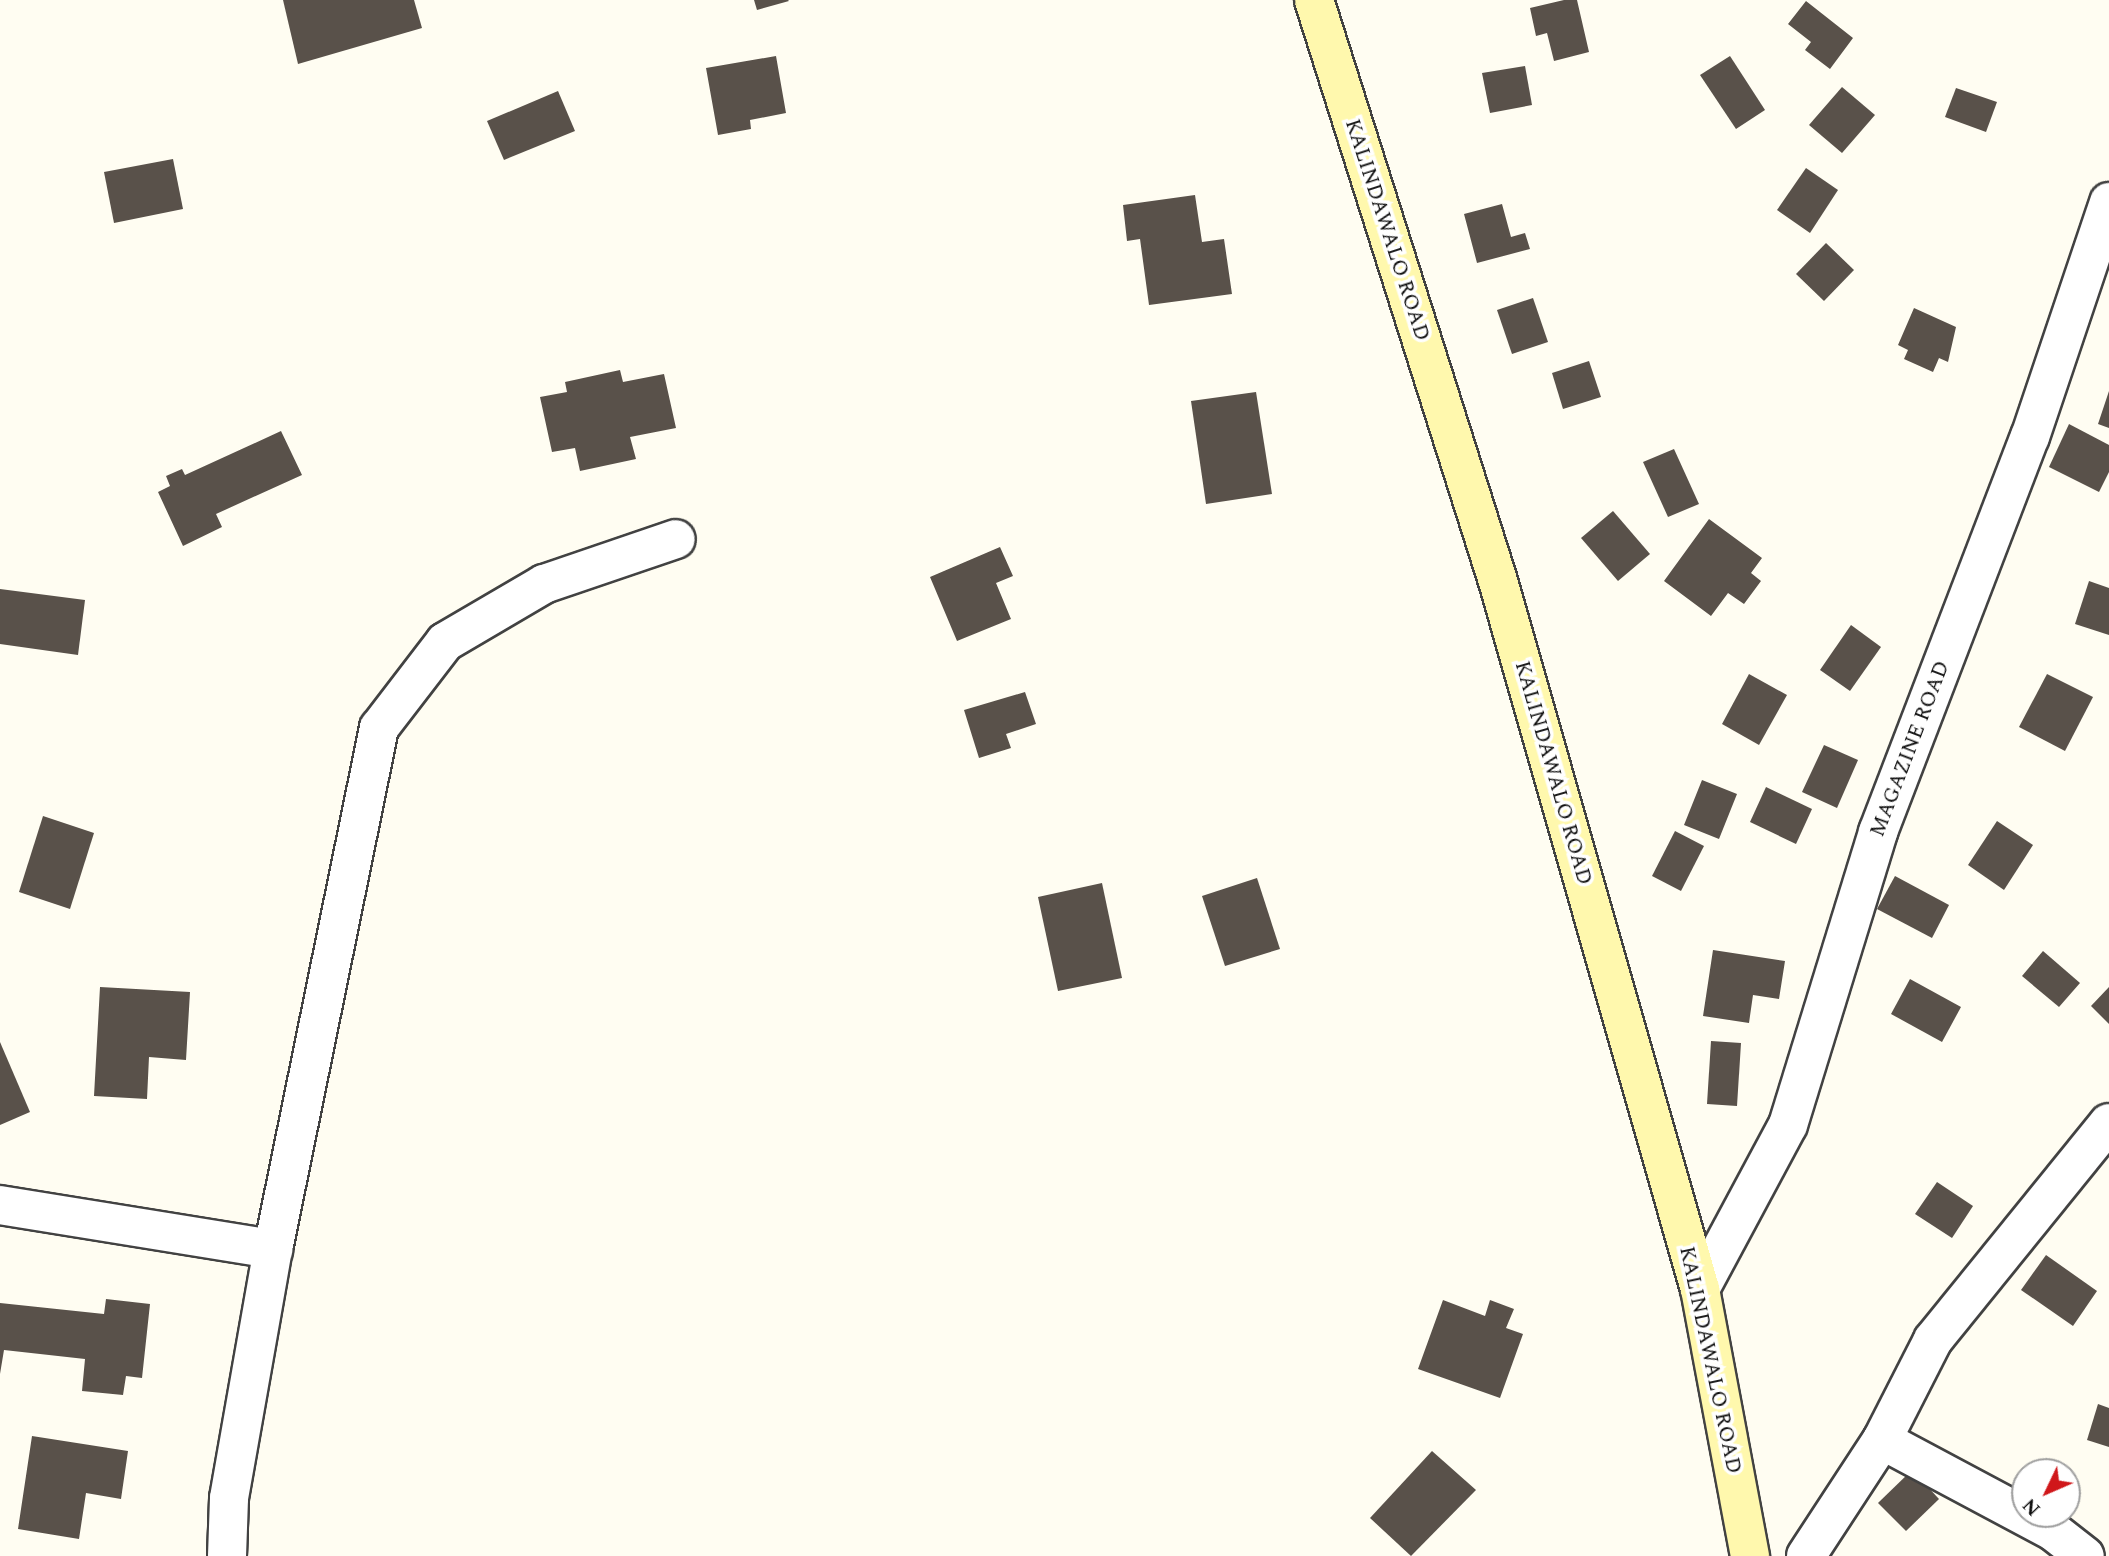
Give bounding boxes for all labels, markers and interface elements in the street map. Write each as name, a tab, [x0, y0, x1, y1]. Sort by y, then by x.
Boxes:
street label: KALINDAWALO ROAD	[1339, 116, 1435, 344]
street label: KALINDAWALO ROAD	[1509, 658, 1597, 888]
street label: MAGAZINE ROAD	[1865, 658, 1955, 840]
street label: KALINDAWALO ROAD	[1674, 1244, 1746, 1476]
north arrow	[2011, 1458, 2081, 1528]
text: N	[2016, 1491, 2048, 1522]

